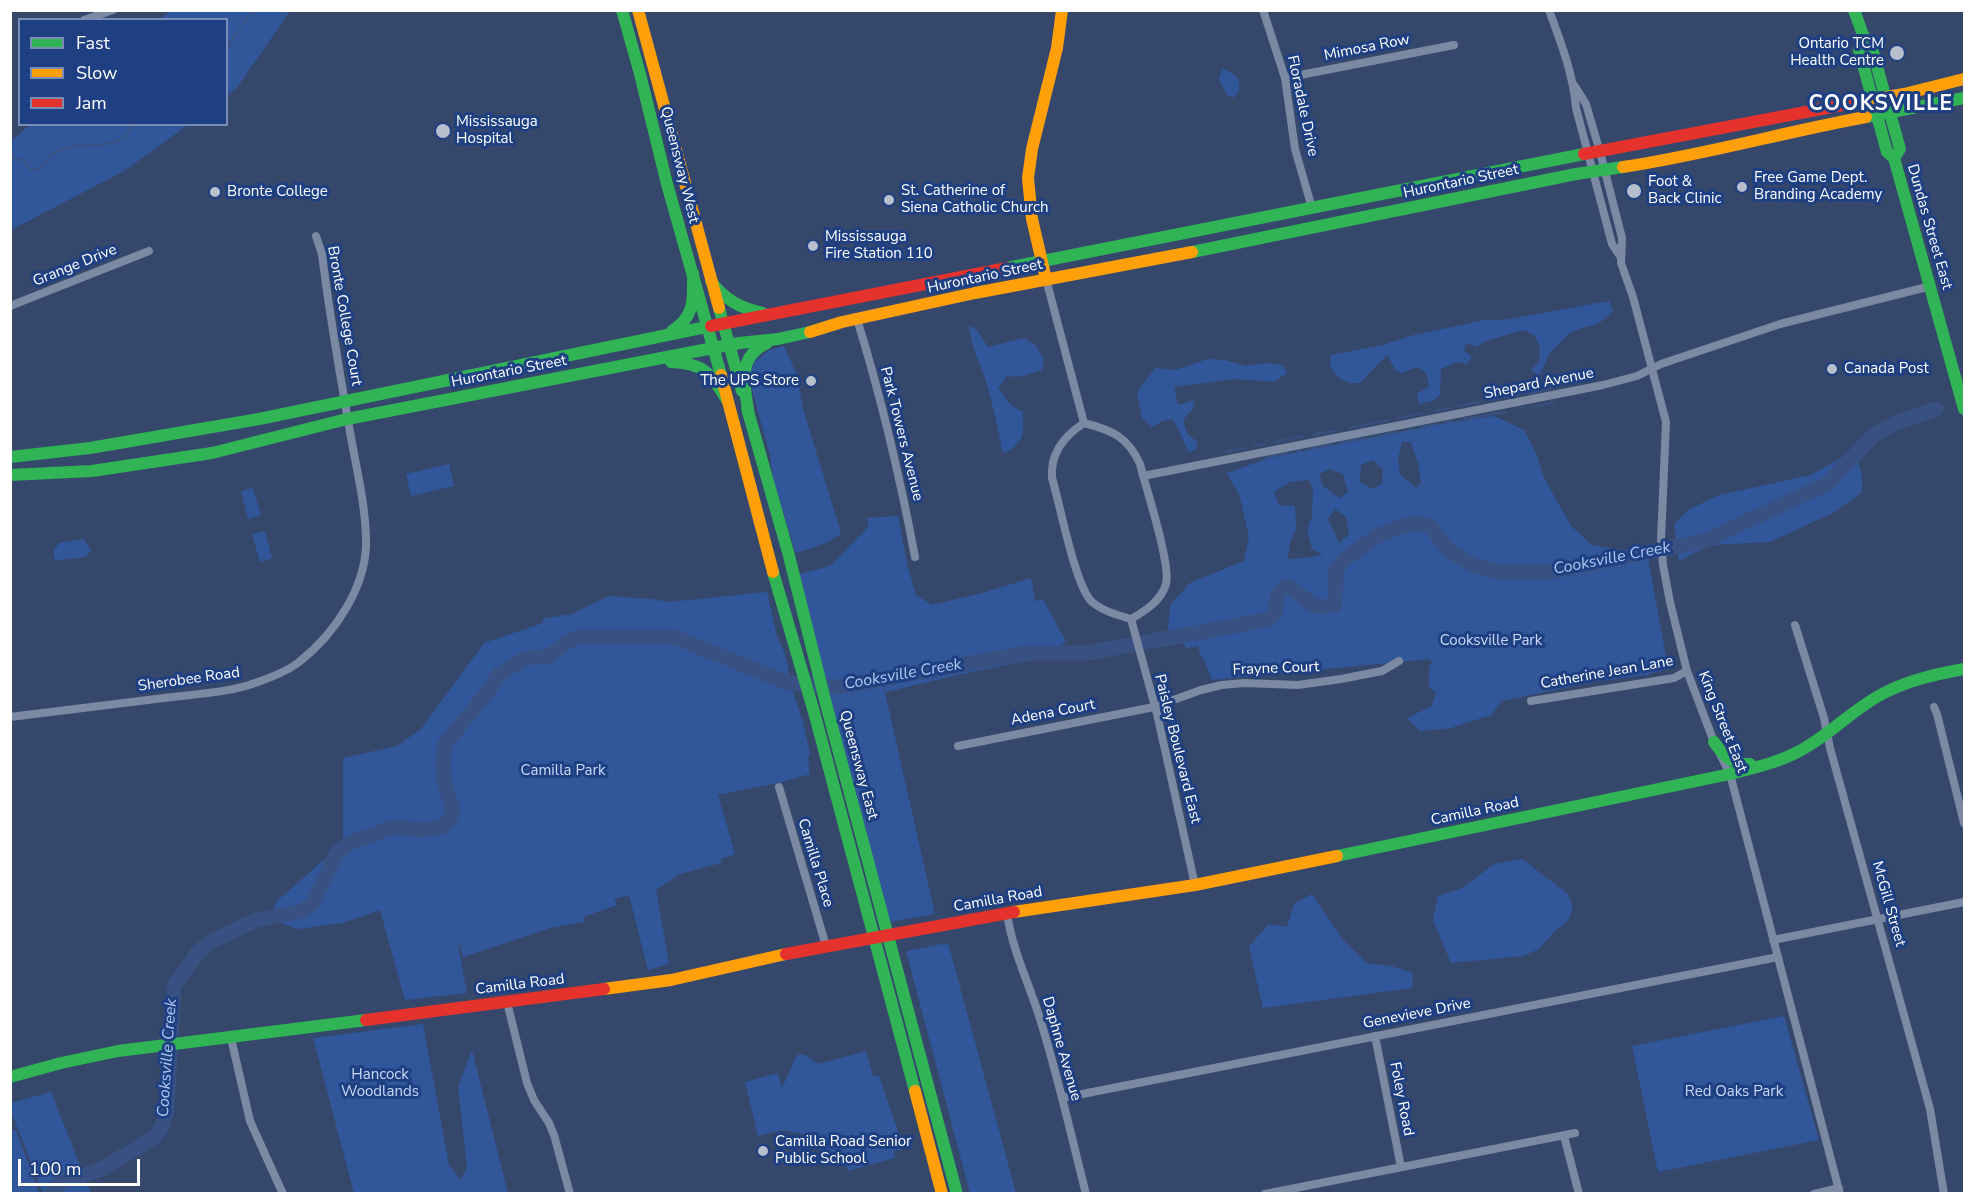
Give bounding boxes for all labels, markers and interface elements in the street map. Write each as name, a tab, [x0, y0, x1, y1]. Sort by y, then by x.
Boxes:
legend	[18, 18, 228, 126]
text: Fast	[76, 31, 110, 55]
street label: Mimosa Row	[1322, 31, 1412, 65]
place label: Ontario TCM Health Centre	[1790, 35, 1884, 70]
marker: Ontario TCM Health Centre	[1888, 44, 1906, 62]
street label: Floradale Drive	[1283, 54, 1321, 158]
text: Slow	[76, 61, 117, 85]
text: Jam	[76, 91, 107, 115]
district label: COOKSVILLE	[1808, 92, 1954, 118]
street label: Queensway West	[656, 105, 702, 225]
place label: Mississauga Hospital	[456, 113, 538, 148]
marker: Mississauga Hospital	[434, 122, 452, 140]
street label: Hurontario Street	[1402, 161, 1520, 203]
street label: Dundas Street East	[1902, 162, 1956, 292]
place label: Free Game Dept. Branding Academy	[1754, 169, 1882, 204]
place label: Foot & Back Clinic	[1648, 173, 1721, 208]
marker: Free Game Dept. Branding Academy	[1735, 180, 1749, 194]
place label: St. Catherine of Siena Catholic Church	[901, 182, 1048, 217]
marker: Foot & Back Clinic	[1625, 182, 1643, 200]
place label: Bronte College	[227, 183, 328, 201]
marker: Bronte College	[208, 185, 222, 199]
marker: St. Catherine of Siena Catholic Church	[882, 193, 896, 207]
place label: Mississauga Fire Station 110	[825, 228, 933, 263]
marker: Mississauga Fire Station 110	[806, 239, 820, 253]
street label: Grange Drive	[30, 241, 120, 291]
street label: Bronte College Court	[323, 245, 365, 387]
street label: Hurontario Street	[926, 256, 1044, 298]
street label: Hurontario Street	[450, 352, 568, 392]
place label: Canada Post	[1844, 360, 1929, 378]
marker: Canada Post	[1825, 362, 1839, 376]
street label: Park Towers Avenue	[876, 365, 926, 503]
street label: Shepard Avenue	[1483, 365, 1595, 403]
place label: The UPS Store	[700, 372, 799, 390]
marker: The UPS Store	[804, 374, 818, 388]
water label: Cooksville Creek	[1552, 538, 1672, 580]
park label: Cooksville Park	[1440, 632, 1542, 650]
street label: Catherine Jean Lane	[1539, 652, 1675, 694]
water label: Cooksville Creek	[843, 655, 963, 695]
street label: Frayne Court	[1232, 658, 1320, 680]
street label: Sherobee Road	[137, 664, 241, 696]
street label: King Street East	[1693, 669, 1751, 775]
street label: Paisley Boulevard East	[1150, 673, 1204, 825]
street label: Adena Court	[1009, 696, 1097, 730]
street label: Queensway East	[835, 708, 881, 822]
park label: Camilla Park	[521, 762, 605, 780]
street label: Camilla Road	[1429, 794, 1521, 830]
street label: Camilla Place	[793, 817, 837, 909]
street label: McGill Street	[1867, 859, 1909, 949]
street label: Camilla Road	[952, 883, 1044, 917]
street label: Camilla Road	[474, 971, 566, 999]
street label: Daphne Avenue	[1037, 995, 1085, 1103]
street label: Genevieve Drive	[1362, 995, 1472, 1033]
water label: Cooksville Creek	[154, 998, 182, 1118]
street label: Foley Road	[1385, 1060, 1417, 1138]
park label: Hancock Woodlands	[341, 1066, 419, 1101]
park label: Red Oaks Park	[1685, 1083, 1783, 1101]
place label: Camilla Road Senior Public School	[775, 1133, 911, 1168]
marker: Camilla Road Senior Public School	[756, 1144, 770, 1158]
scale bar	[21, 1147, 142, 1185]
text: 100 m	[29, 1157, 81, 1181]

